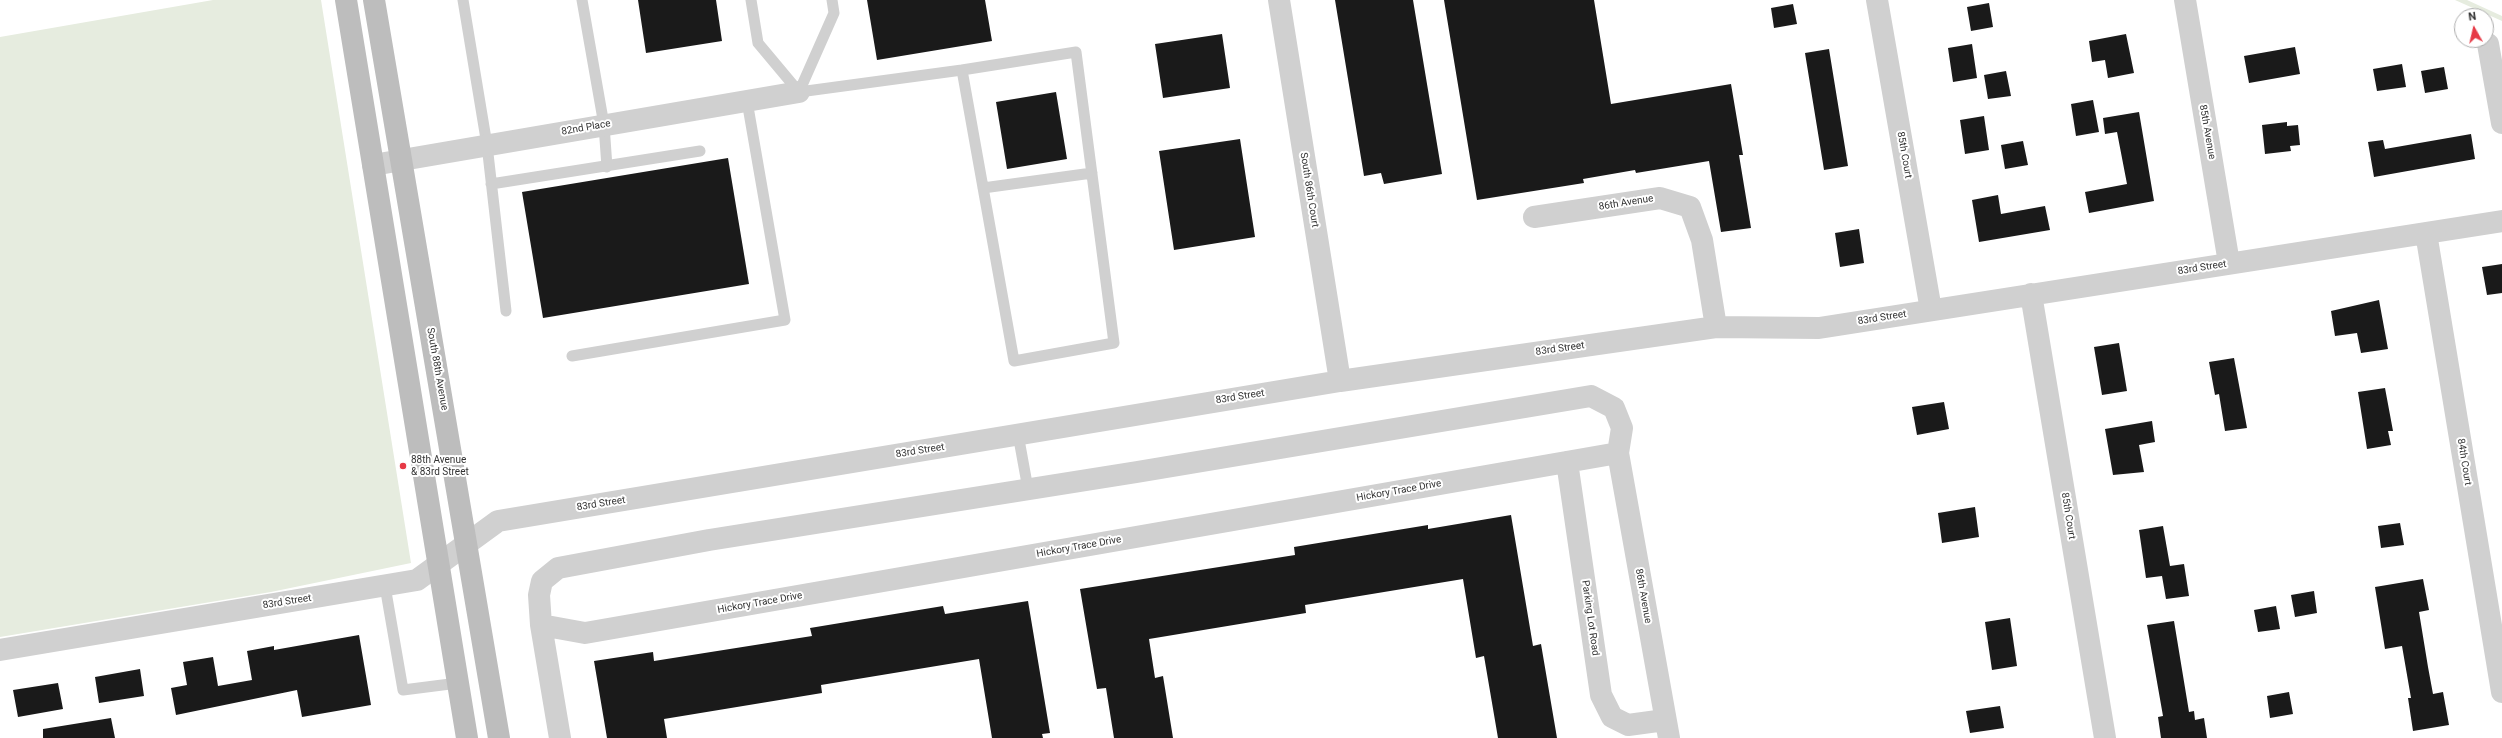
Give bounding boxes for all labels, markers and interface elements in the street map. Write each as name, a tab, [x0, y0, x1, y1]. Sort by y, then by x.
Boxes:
north arrow	[2454, 8, 2494, 48]
text: N	[2468, 10, 2477, 24]
street label: 85th Avenue	[2196, 104, 2218, 160]
street label: 82nd Place	[561, 118, 611, 138]
street label: 85th Court	[1894, 131, 1914, 179]
street label: South 86th Court	[1297, 152, 1321, 228]
street label: 86th Avenue	[1598, 193, 1654, 213]
street label: 83rd Street	[2177, 258, 2227, 278]
street label: 83rd Street	[1857, 308, 1907, 328]
street label: South 88th Avenue	[424, 327, 450, 411]
street label: 83rd Street	[1535, 340, 1585, 358]
street label: 83rd Street	[1215, 387, 1265, 407]
street label: 84th Court	[2454, 438, 2474, 486]
street label: 83rd Street	[895, 441, 945, 461]
place label: 88th Avenue & 83rd Street	[411, 454, 469, 478]
marker: 88th Avenue & 83rd Street	[398, 461, 408, 471]
street label: Hickory Trace Drive	[1356, 478, 1442, 504]
street label: 85th Court	[2058, 492, 2078, 540]
street label: 83rd Street	[576, 494, 626, 514]
street label: Hickory Trace Drive	[1036, 534, 1122, 560]
street label: 86th Avenue	[1632, 568, 1654, 624]
street label: Parking Lot Road	[1579, 580, 1601, 656]
street label: Hickory Trace Drive	[717, 590, 803, 616]
street label: 83rd Street	[262, 592, 312, 612]

